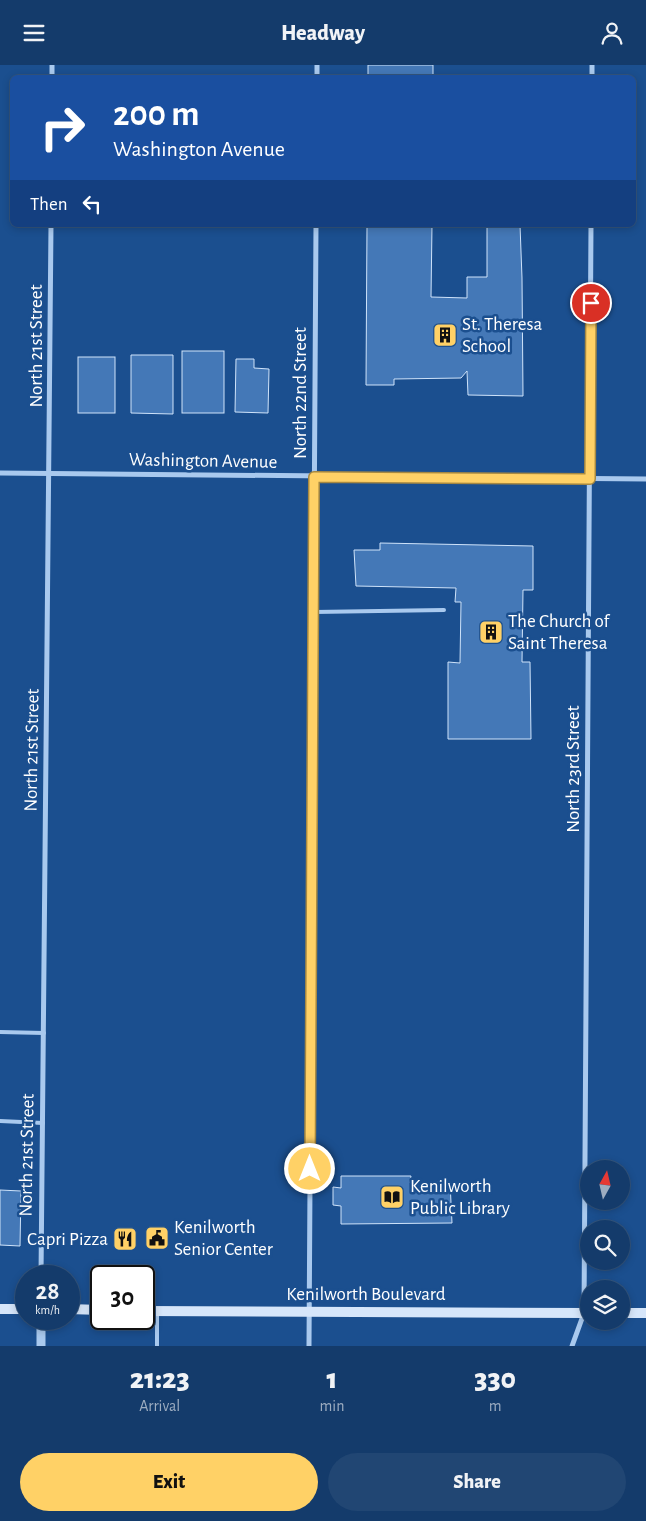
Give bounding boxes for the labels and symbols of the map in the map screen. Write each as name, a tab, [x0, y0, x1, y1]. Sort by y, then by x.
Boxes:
pin	[570, 282, 612, 324]
street label: North 21st Street	[27, 284, 46, 408]
place label: St. Theresa School	[462, 315, 543, 356]
building icon: St. Theresa School	[432, 322, 458, 348]
street label: North 22nd Street	[291, 327, 310, 459]
street label: Washington Avenue	[129, 450, 277, 472]
place label: The Church of Saint Theresa	[508, 612, 611, 653]
building icon: The Church of Saint Theresa	[478, 619, 504, 645]
street label: North 21st Street	[21, 688, 43, 812]
street label: North 23rd Street	[564, 705, 583, 833]
street label: North 21st Street	[16, 1093, 38, 1217]
position arrow	[283, 1142, 335, 1194]
north arrow	[580, 1160, 630, 1210]
place label: Kenilworth Public Library	[410, 1177, 510, 1218]
library icon: Kenilworth Public Library	[379, 1184, 405, 1210]
place label: Kenilworth Senior Center	[174, 1218, 273, 1259]
public building icon: Kenilworth Senior Center	[144, 1225, 170, 1251]
restaurant icon: Capri Pizza	[112, 1226, 138, 1252]
place label: Capri Pizza	[27, 1230, 108, 1249]
speed limit sign: 30	[90, 1265, 155, 1330]
street label: Kenilworth Boulevard	[286, 1285, 446, 1304]

